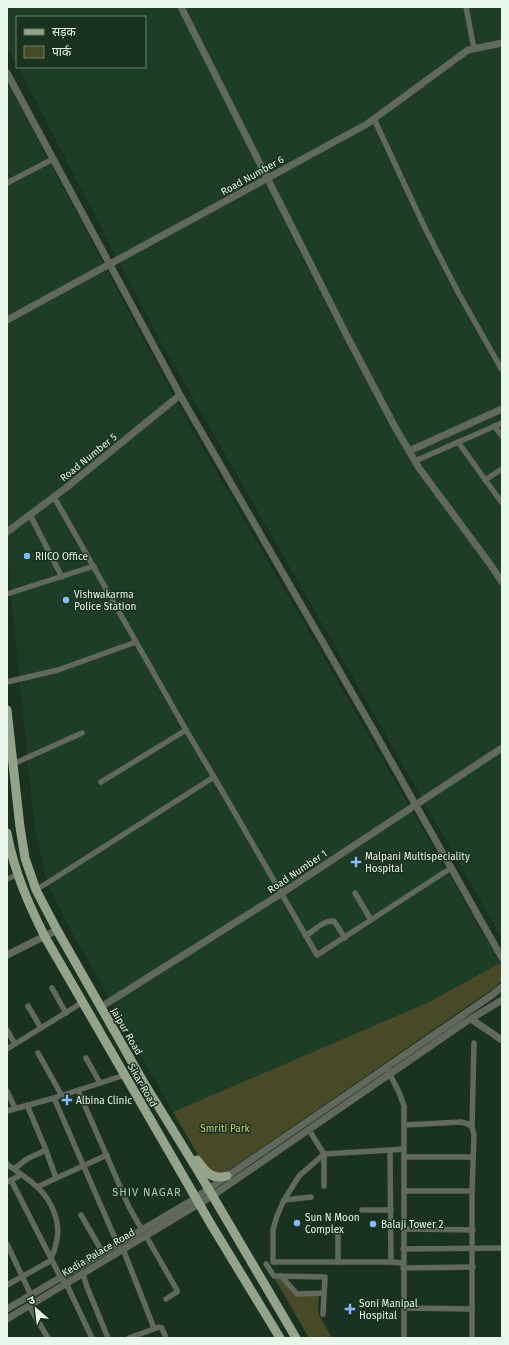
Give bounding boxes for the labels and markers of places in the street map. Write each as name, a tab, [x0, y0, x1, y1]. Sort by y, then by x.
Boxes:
marker: RIICO Office	[22, 551, 32, 561]
place label: RIICO Office	[35, 551, 88, 563]
place label: Vishwakarma Police Station	[74, 589, 136, 613]
marker: Vishwakarma Police Station	[61, 595, 71, 605]
place label: Malpani Multispeciality Hospital	[365, 851, 470, 875]
marker: Malpani Multispeciality Hospital	[350, 856, 362, 868]
marker: Albina Clinic	[61, 1094, 73, 1106]
place label: Albina Clinic	[76, 1095, 132, 1107]
place label: Sun N Moon Complex	[305, 1212, 360, 1236]
marker: Sun N Moon Complex	[292, 1218, 302, 1228]
marker: Balaji Tower 2	[368, 1219, 378, 1229]
place label: Balaji Tower 2	[381, 1219, 443, 1231]
place label: Soni Manipal Hospital	[359, 1298, 418, 1322]
marker: Soni Manipal Hospital	[344, 1303, 356, 1315]

